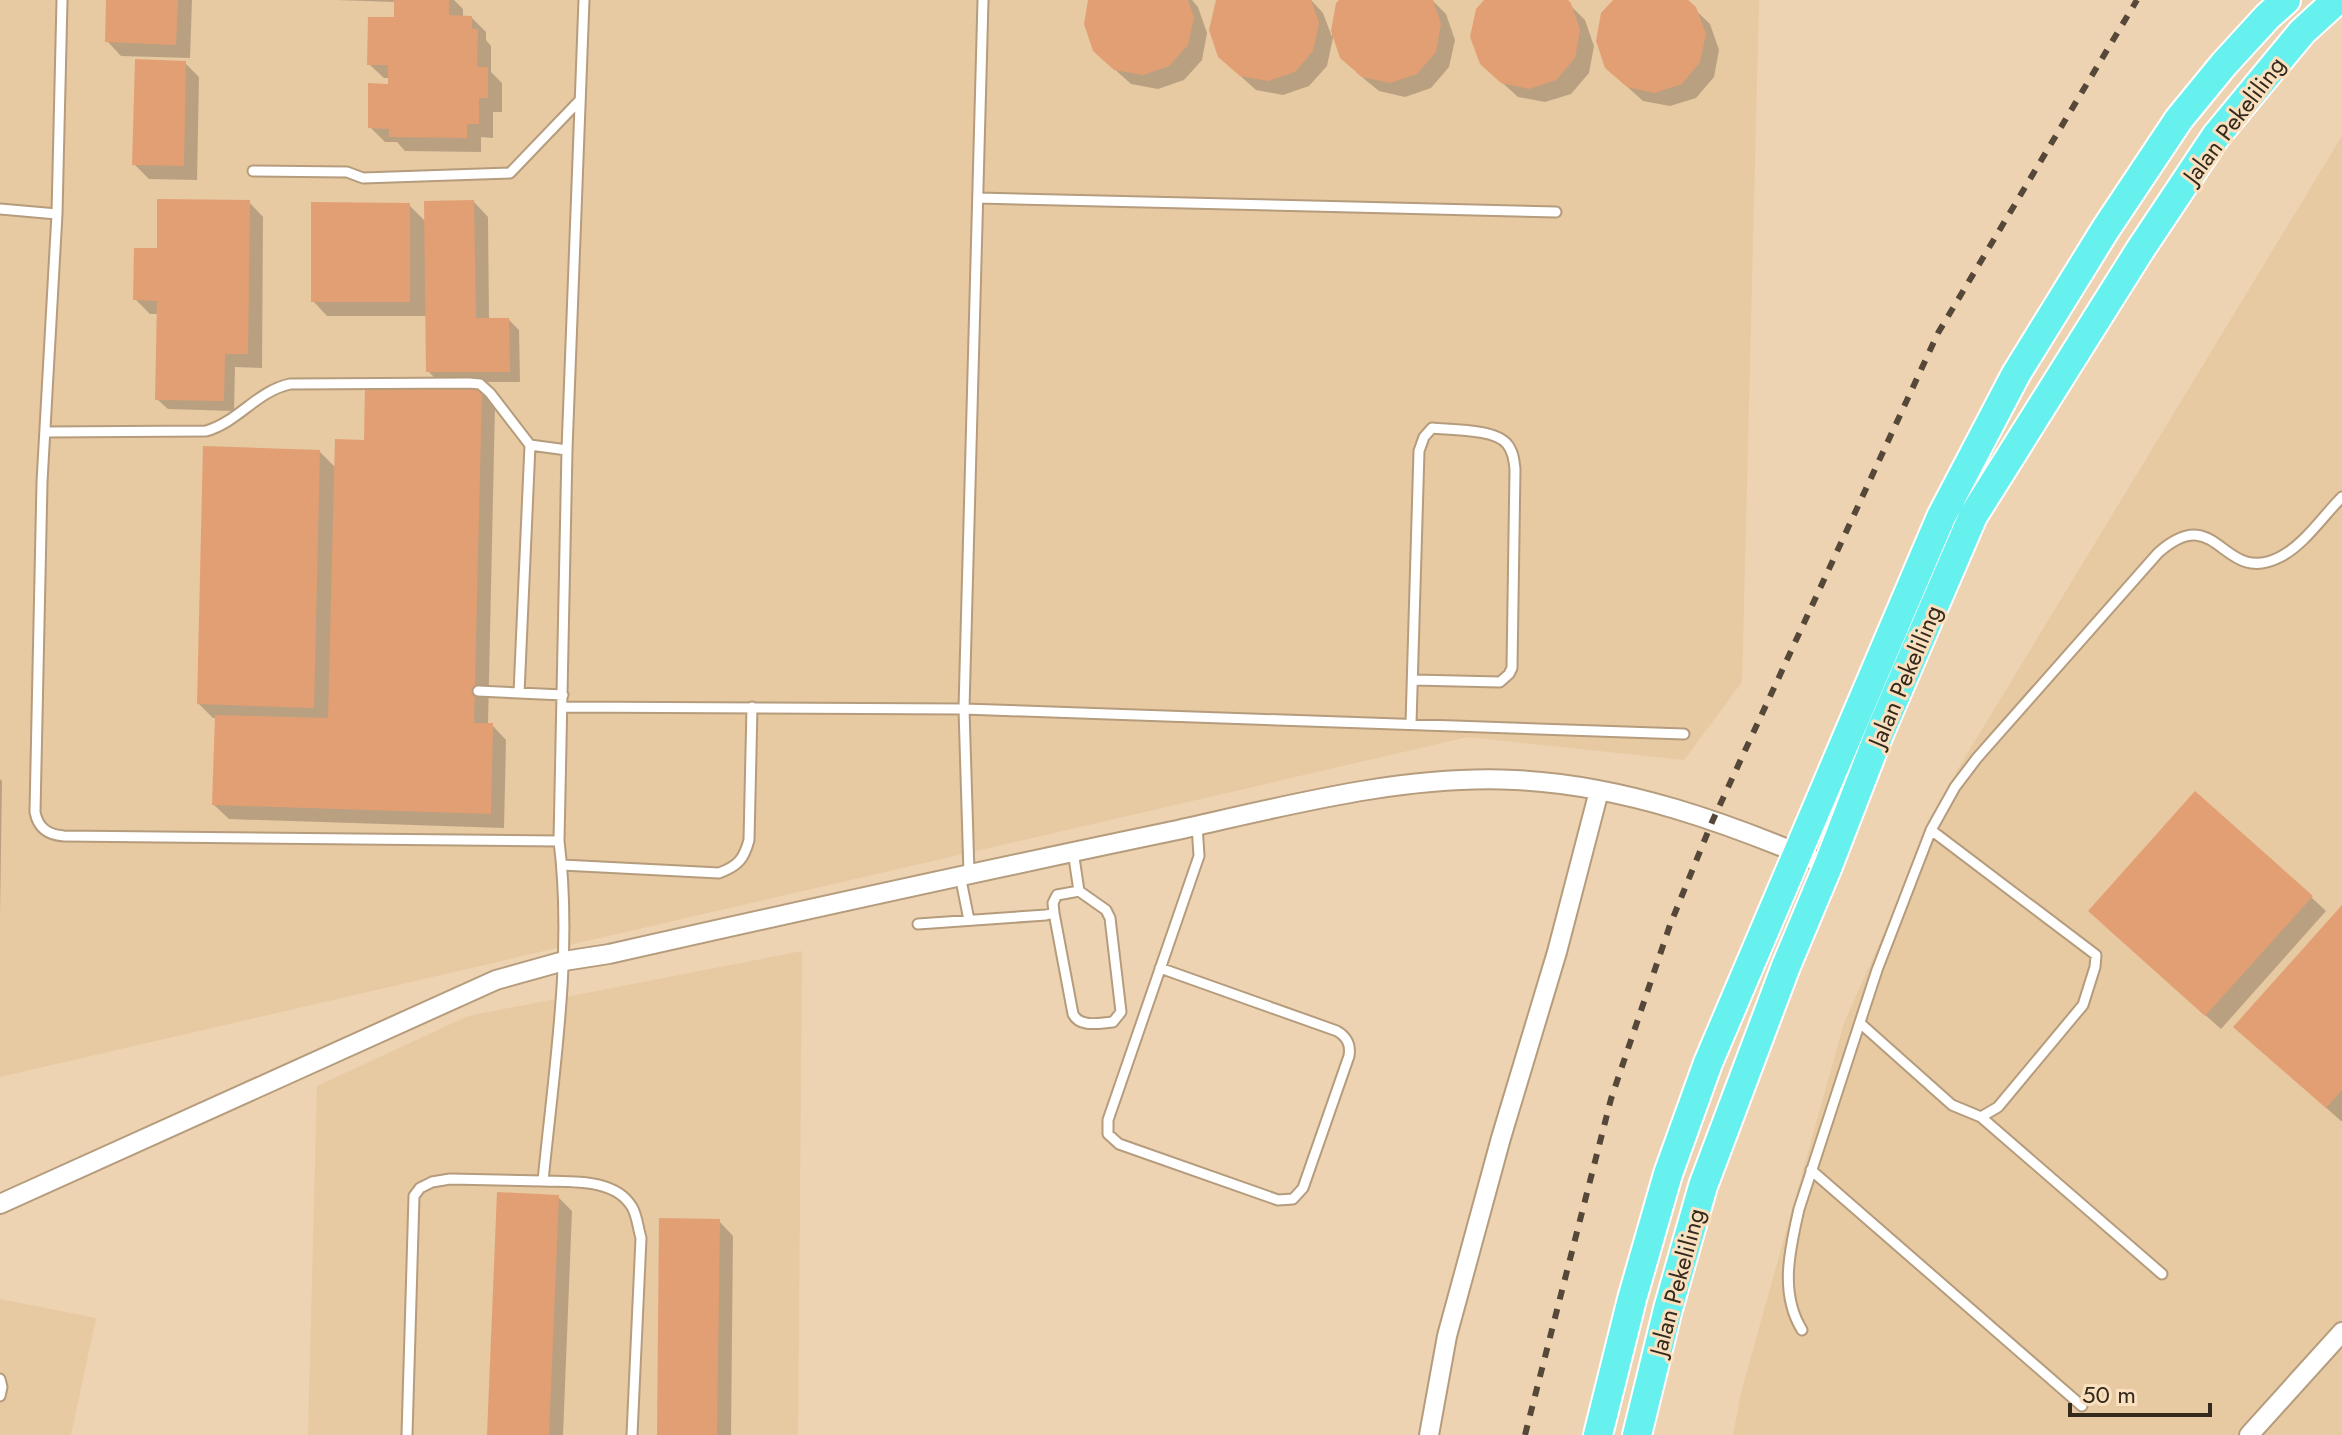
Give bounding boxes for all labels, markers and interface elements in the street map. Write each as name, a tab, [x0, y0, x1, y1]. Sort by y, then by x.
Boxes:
street label: Jalan Pekeliling	[2173, 49, 2294, 193]
street label: Jalan Pekeliling	[1858, 600, 1951, 755]
street label: Jalan Pekeliling	[1640, 1204, 1713, 1363]
scale bar	[2070, 1367, 2210, 1417]
text: 50 m	[2082, 1377, 2136, 1412]

